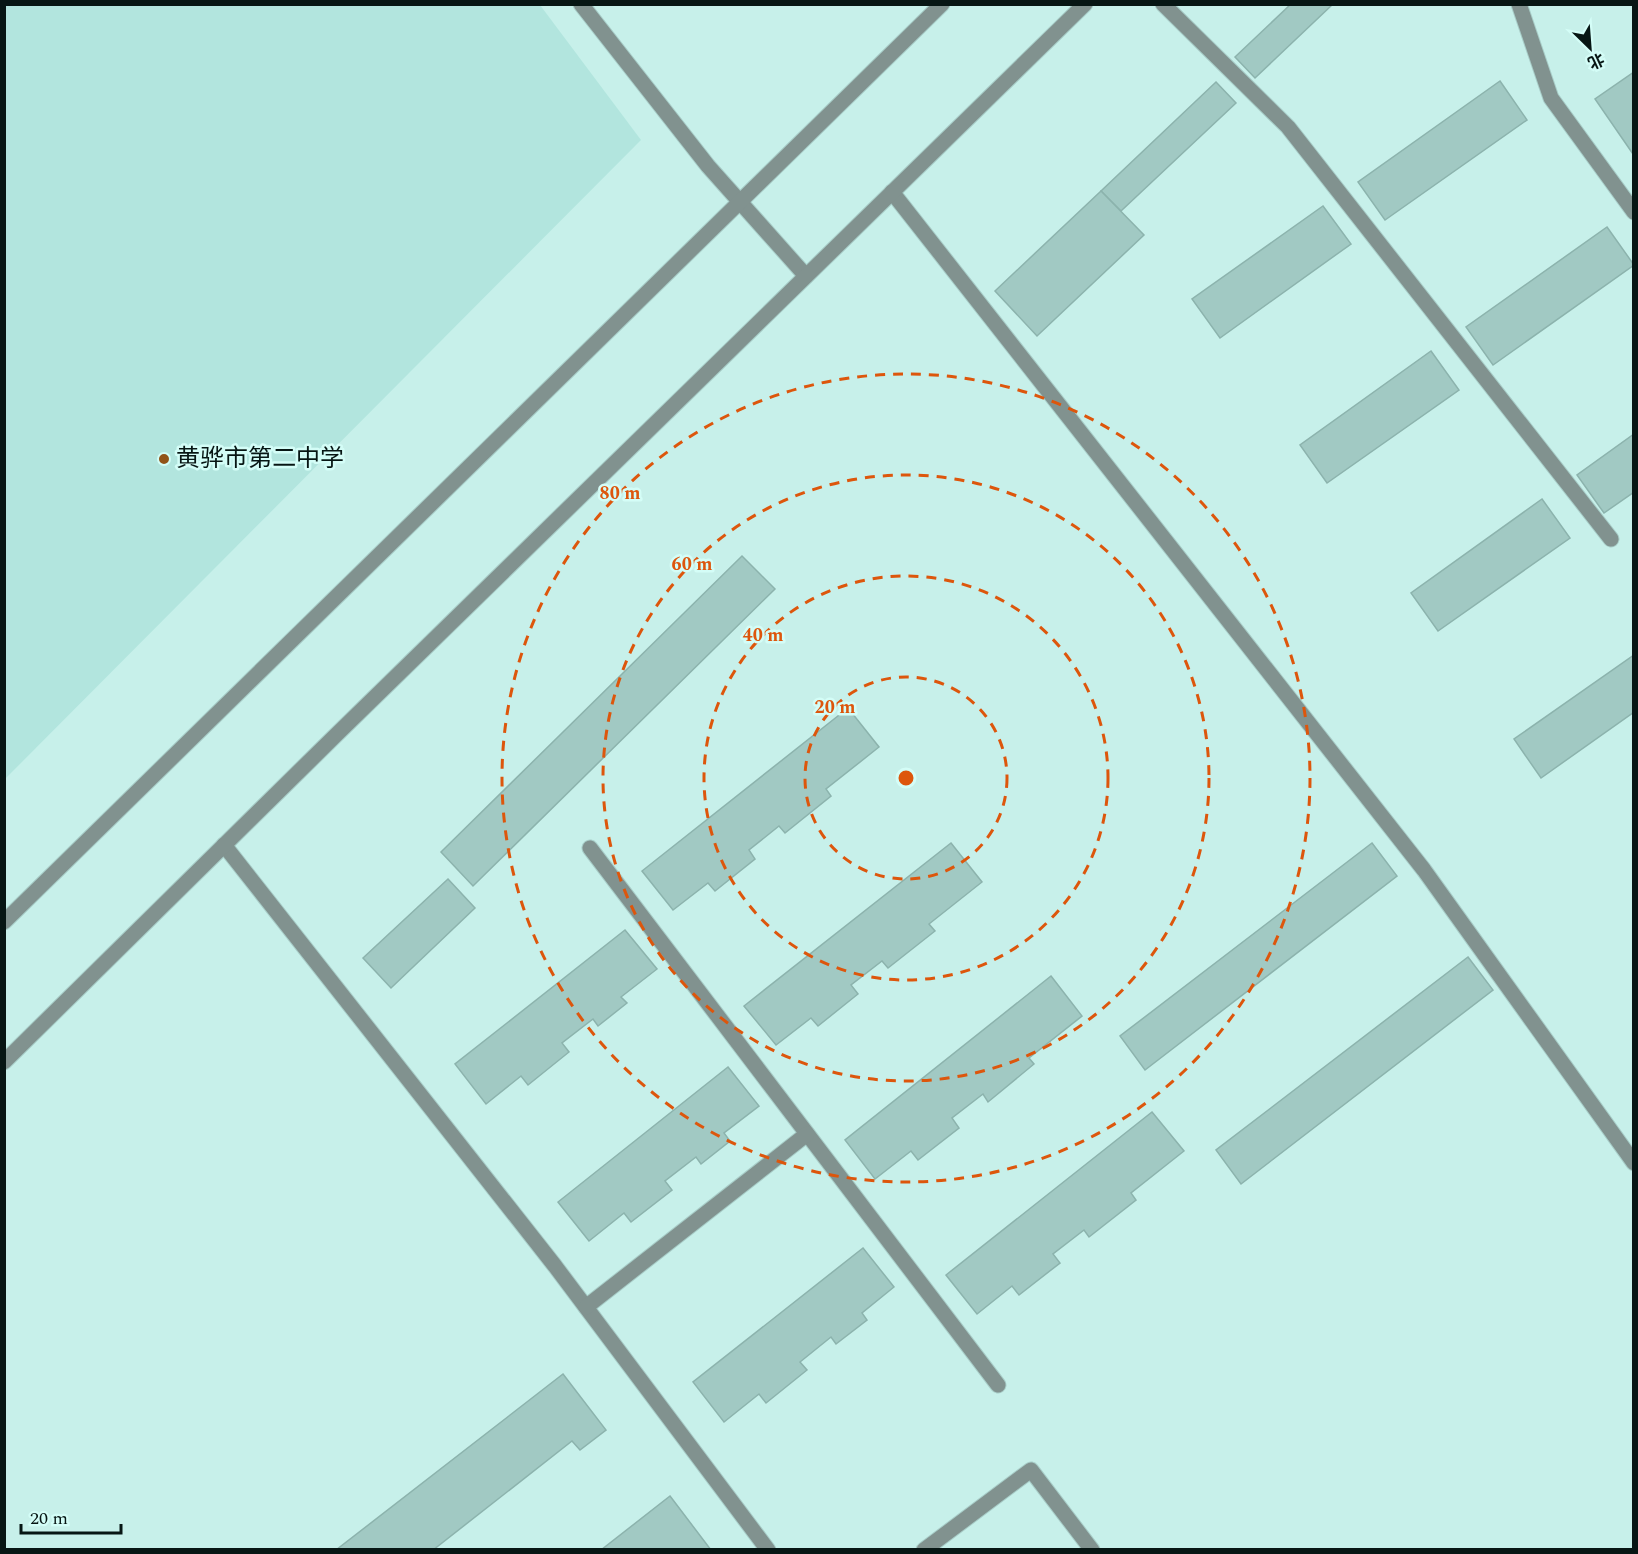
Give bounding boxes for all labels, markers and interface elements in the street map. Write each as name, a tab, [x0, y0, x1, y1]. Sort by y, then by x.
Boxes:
north arrow	[1560, 18, 1620, 78]
text: 北	[1584, 46, 1608, 75]
place label: 黄骅市第二中学	[176, 441, 344, 477]
marker: 黄骅市第二中学	[157, 452, 171, 466]
text: 80 m	[600, 480, 640, 507]
text: 60 m	[672, 551, 712, 578]
text: 40 m	[743, 622, 783, 649]
text: 20 m	[815, 694, 855, 721]
centre of rings	[896, 768, 916, 788]
scale bar	[21, 1497, 122, 1535]
text: 20 m	[30, 1505, 68, 1532]

